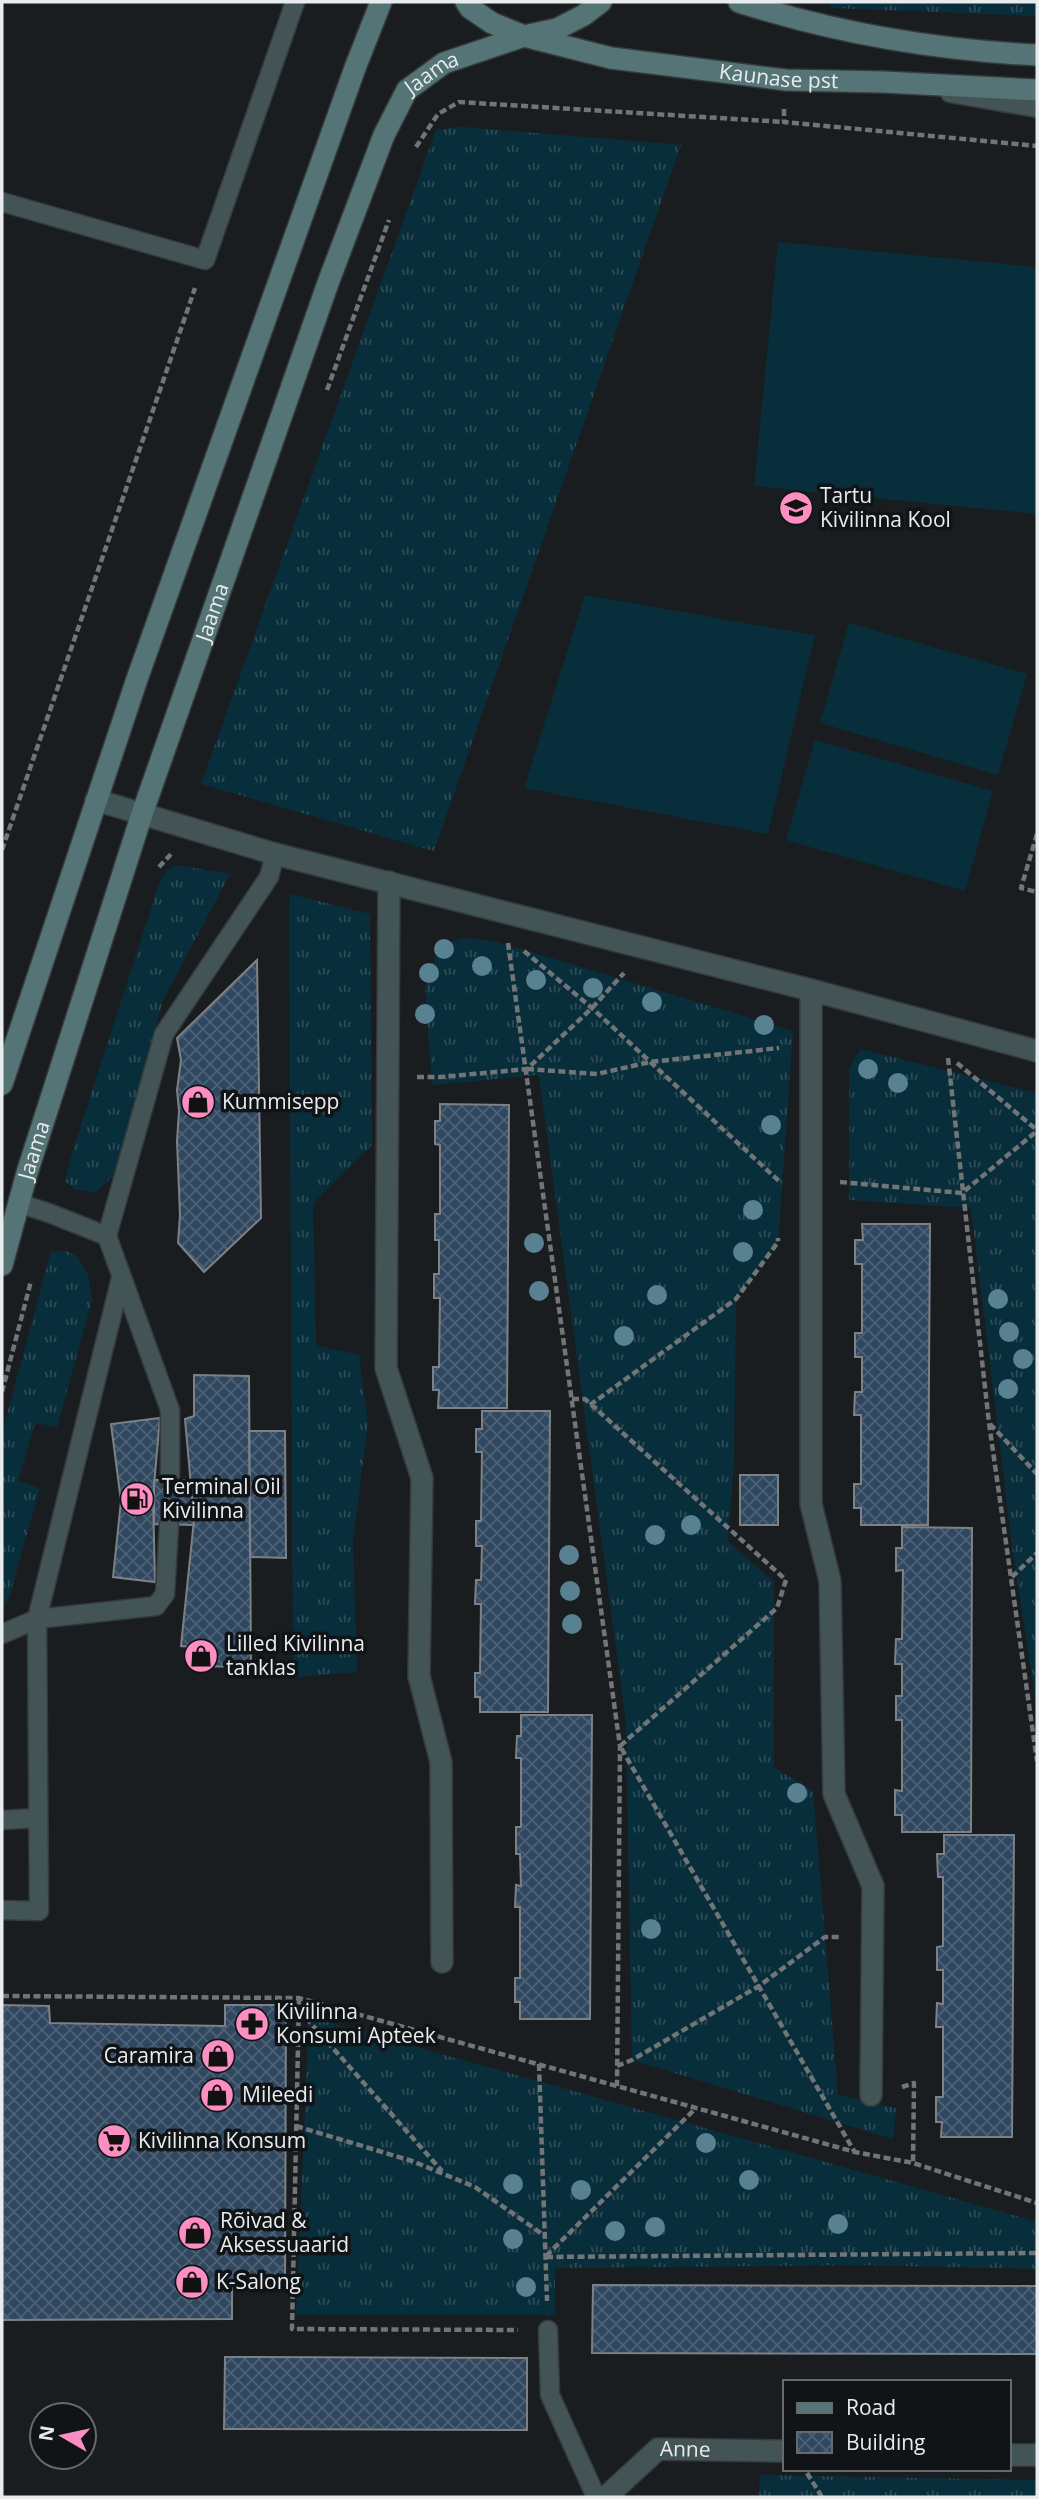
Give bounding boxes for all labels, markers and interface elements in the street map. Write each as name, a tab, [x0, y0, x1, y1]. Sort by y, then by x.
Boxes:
street label: Jaama	[397, 44, 462, 102]
street label: Kaunase pst	[718, 57, 839, 94]
place label: Tartu Kivilinna Kool	[820, 481, 951, 533]
school or university icon: Tartu Kivilinna Kool	[777, 489, 815, 527]
street label: Jaama	[188, 579, 235, 647]
shop icon: Kummisepp	[179, 1083, 217, 1121]
place label: Kummisepp	[222, 1087, 339, 1115]
street label: Jaama	[10, 1117, 56, 1185]
place label: Terminal Oil Kivilinna	[162, 1472, 281, 1524]
fuel station icon: Terminal Oil Kivilinna	[118, 1480, 156, 1518]
place label: Lilled Kivilinna tanklas	[226, 1629, 365, 1681]
shop icon: Lilled Kivilinna tanklas	[182, 1637, 220, 1675]
place label: Kivilinna Konsumi Apteek	[276, 1997, 436, 2049]
pharmacy icon: Kivilinna Konsumi Apteek	[233, 2005, 271, 2043]
shop icon: Caramira	[199, 2037, 237, 2075]
place label: Caramira	[104, 2041, 194, 2069]
shop icon: Mileedi	[198, 2076, 236, 2114]
place label: Mileedi	[242, 2080, 313, 2108]
supermarket icon: Kivilinna Konsum	[95, 2122, 133, 2160]
place label: Kivilinna Konsum	[138, 2126, 306, 2154]
place label: Rõivad & Aksessuaarid	[220, 2206, 349, 2258]
shop icon: Rõivad & Aksessuaarid	[176, 2214, 214, 2252]
shop icon: K-Salong	[173, 2263, 211, 2301]
place label: K-Salong	[216, 2267, 301, 2295]
legend	[783, 2380, 1011, 2471]
text: Road	[846, 2393, 896, 2421]
north arrow	[28, 2401, 98, 2471]
text: N	[32, 2424, 60, 2443]
text: Building	[846, 2428, 925, 2456]
street label: Anne	[660, 2434, 711, 2463]

